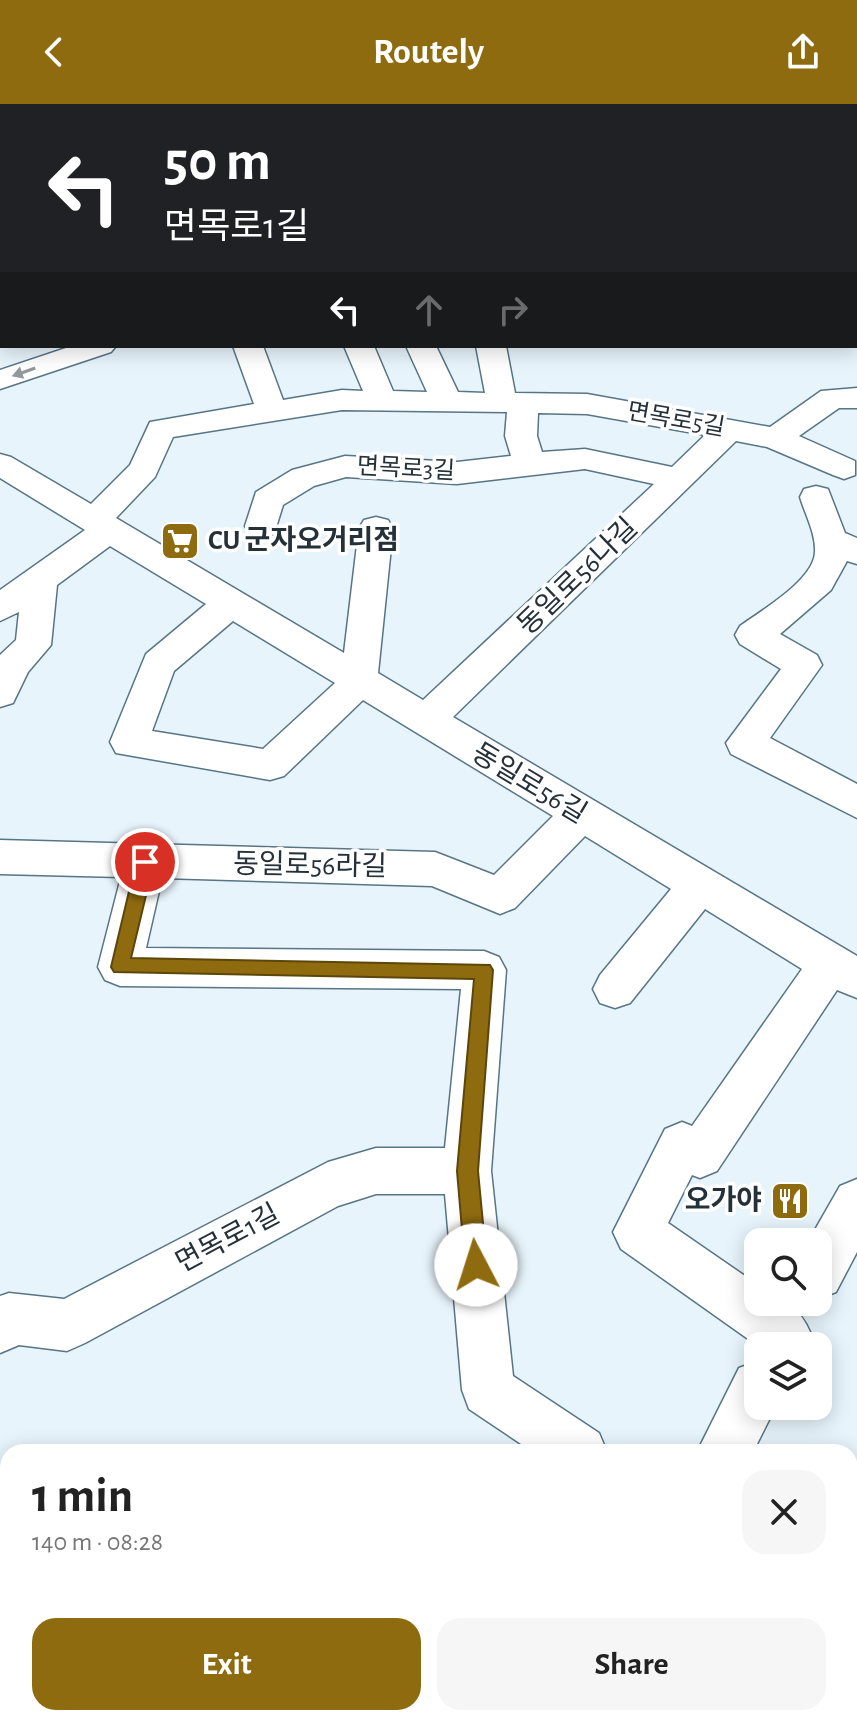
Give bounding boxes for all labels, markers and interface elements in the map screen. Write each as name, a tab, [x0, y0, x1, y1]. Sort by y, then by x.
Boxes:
icon: back	[32, 30, 76, 74]
icon: share	[781, 30, 825, 74]
text: Routely	[373, 34, 484, 70]
text: 50 m	[164, 134, 271, 190]
icon: left	[32, 136, 136, 240]
text: 면목로1길	[164, 209, 309, 245]
icon: left	[323, 288, 367, 332]
icon: ahead	[407, 288, 451, 332]
icon: right	[491, 288, 535, 332]
one-way arrow	[12, 367, 36, 379]
street label: 면목로5길	[625, 399, 727, 440]
street label: 면목로3길	[356, 453, 456, 484]
street label: 동일로56나길	[512, 512, 643, 640]
supermarket icon: CU 군자오거리점	[159, 520, 201, 562]
place label: CU 군자오거리점	[208, 525, 399, 555]
street label: 동일로56길	[467, 737, 592, 829]
pin	[111, 828, 179, 896]
icon: arrive	[123, 840, 167, 884]
street label: 동일로56라길	[233, 849, 387, 881]
restaurant icon: 오가야	[769, 1180, 811, 1222]
place label: 오가야	[685, 1185, 762, 1215]
street label: 면목로1길	[171, 1198, 284, 1278]
position arrow	[434, 1223, 518, 1307]
map controls	[744, 1228, 832, 1420]
button: search	[744, 1228, 832, 1316]
button: layers	[744, 1332, 832, 1420]
button: close	[742, 1470, 826, 1554]
text: 1 min	[32, 1473, 133, 1521]
text: 140 m · 08:28	[32, 1529, 163, 1555]
button: Exit	[32, 1618, 421, 1710]
button: Share	[437, 1618, 826, 1710]

